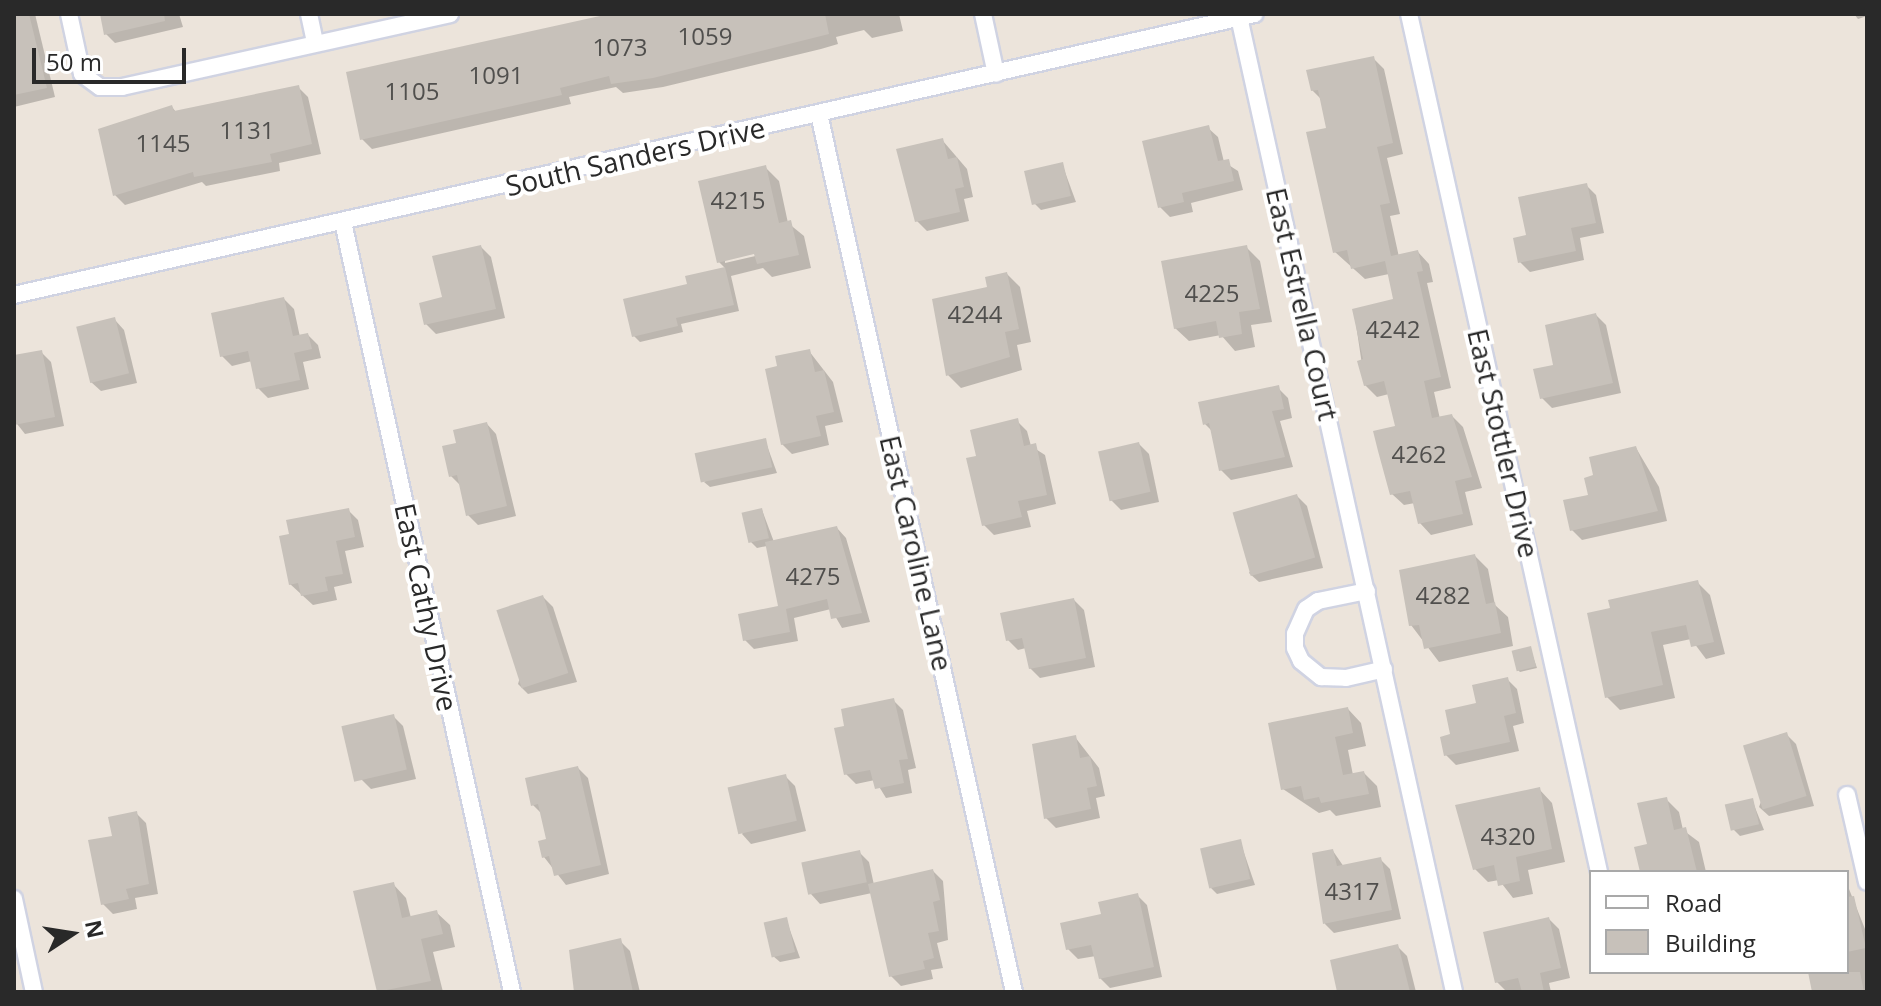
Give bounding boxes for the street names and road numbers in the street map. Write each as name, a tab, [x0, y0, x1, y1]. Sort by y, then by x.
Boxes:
street label: South Sanders Drive	[502, 110, 768, 202]
street label: East Estrella Court	[1260, 184, 1346, 424]
street label: East Stottler Drive	[1461, 325, 1547, 561]
street label: East Caroline Lane	[874, 432, 960, 674]
street label: East Cathy Drive	[389, 500, 465, 714]

